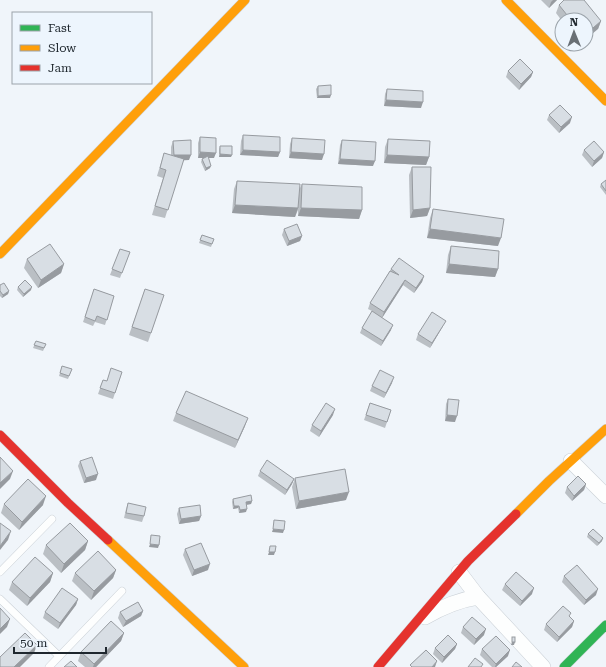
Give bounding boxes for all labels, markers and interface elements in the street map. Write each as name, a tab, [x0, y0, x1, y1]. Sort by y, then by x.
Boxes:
legend	[12, 12, 152, 84]
north arrow	[554, 12, 594, 52]
text: N	[569, 16, 579, 29]
text: Fast	[48, 21, 72, 35]
text: Slow	[48, 41, 76, 55]
text: Jam	[48, 61, 72, 75]
scale bar	[14, 629, 106, 655]
text: 50 m	[20, 636, 47, 650]

